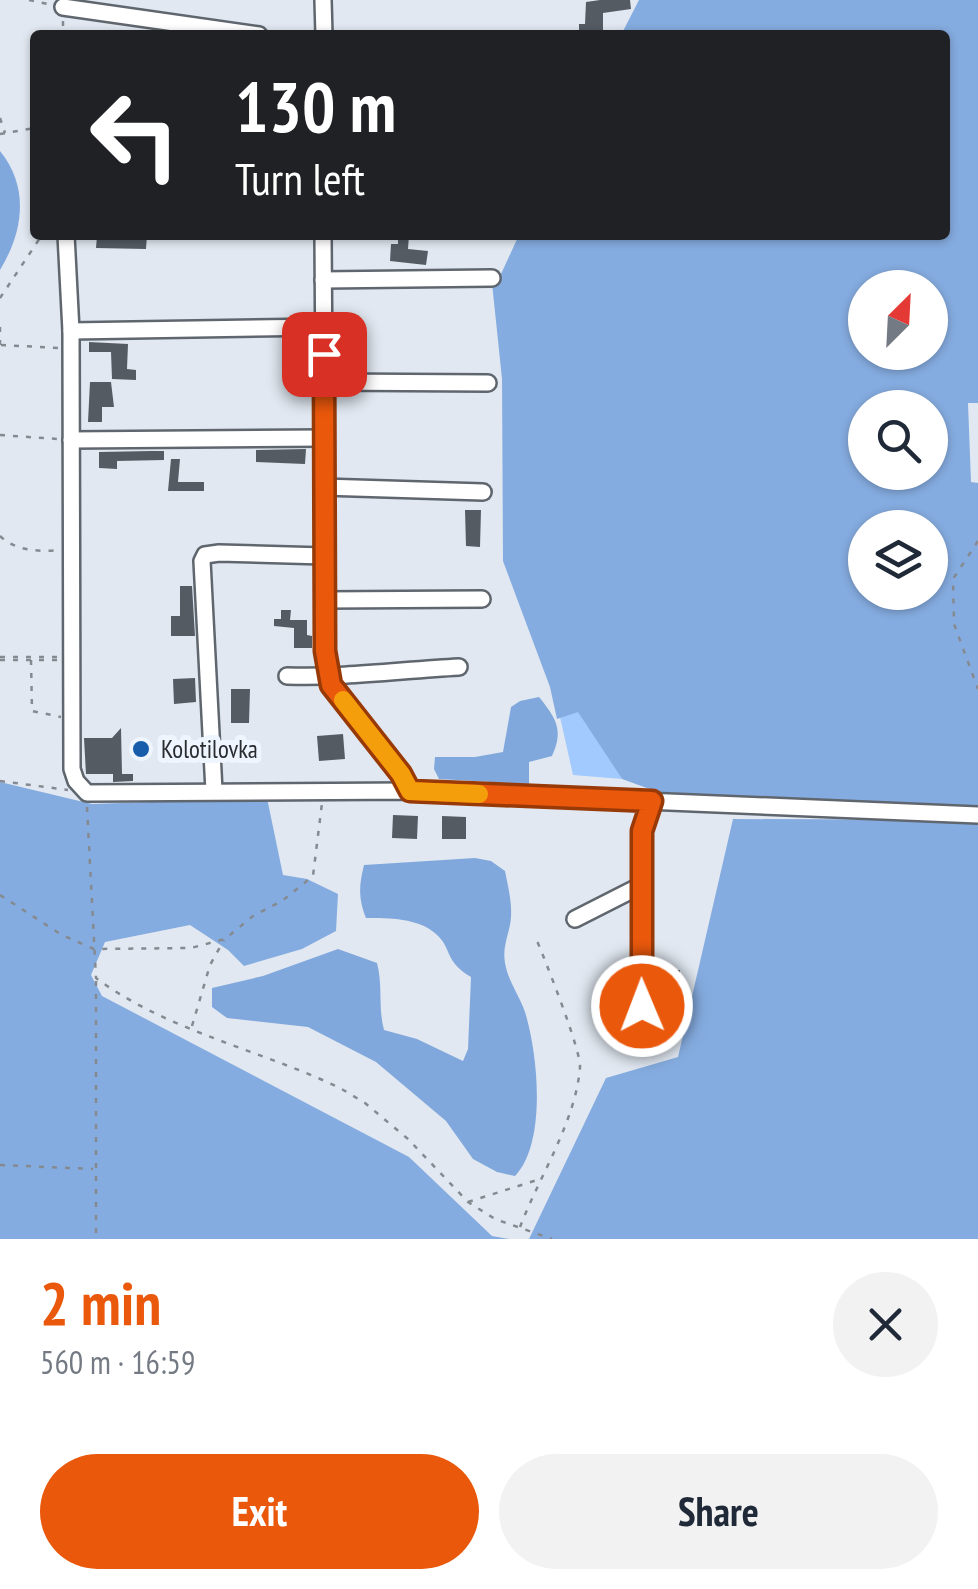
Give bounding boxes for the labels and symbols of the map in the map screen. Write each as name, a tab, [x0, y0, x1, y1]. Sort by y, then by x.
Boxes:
north arrow	[848, 270, 948, 370]
pin	[282, 312, 367, 397]
place label: Kolotilovka	[161, 733, 258, 765]
marker: Kolotilovka	[130, 738, 152, 760]
position arrow	[590, 954, 694, 1058]

